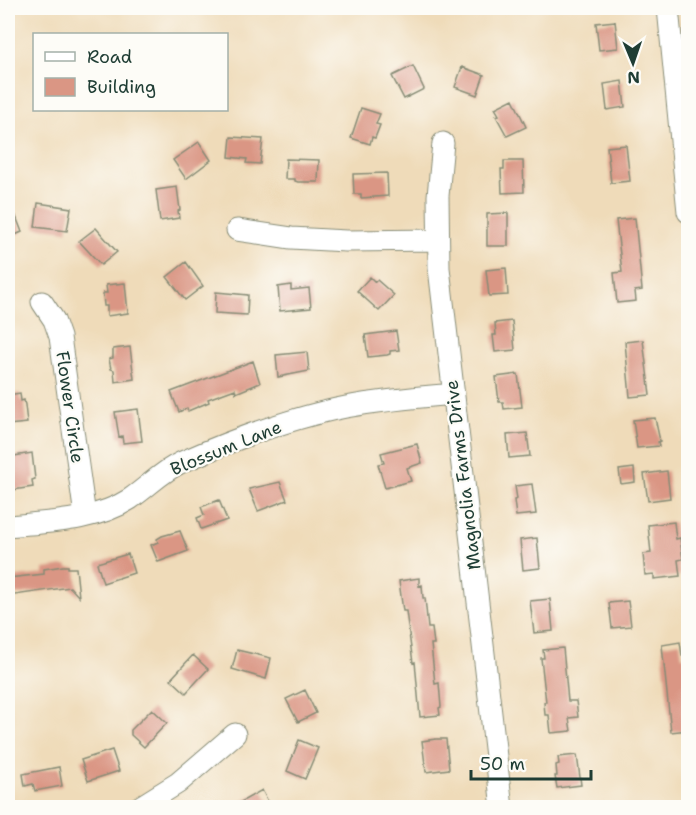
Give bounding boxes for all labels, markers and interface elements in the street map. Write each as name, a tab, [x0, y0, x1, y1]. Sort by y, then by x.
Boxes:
legend	[33, 33, 228, 111]
north arrow	[603, 33, 663, 93]
text: Road	[87, 45, 132, 69]
text: N	[627, 67, 640, 88]
text: Building	[87, 75, 156, 99]
street label: Flower Circle	[50, 349, 90, 465]
street label: Magnolia Farms Drive	[439, 379, 487, 571]
street label: Blossum Lane	[167, 415, 285, 481]
scale bar	[471, 743, 591, 781]
text: 50 m	[480, 752, 525, 776]

